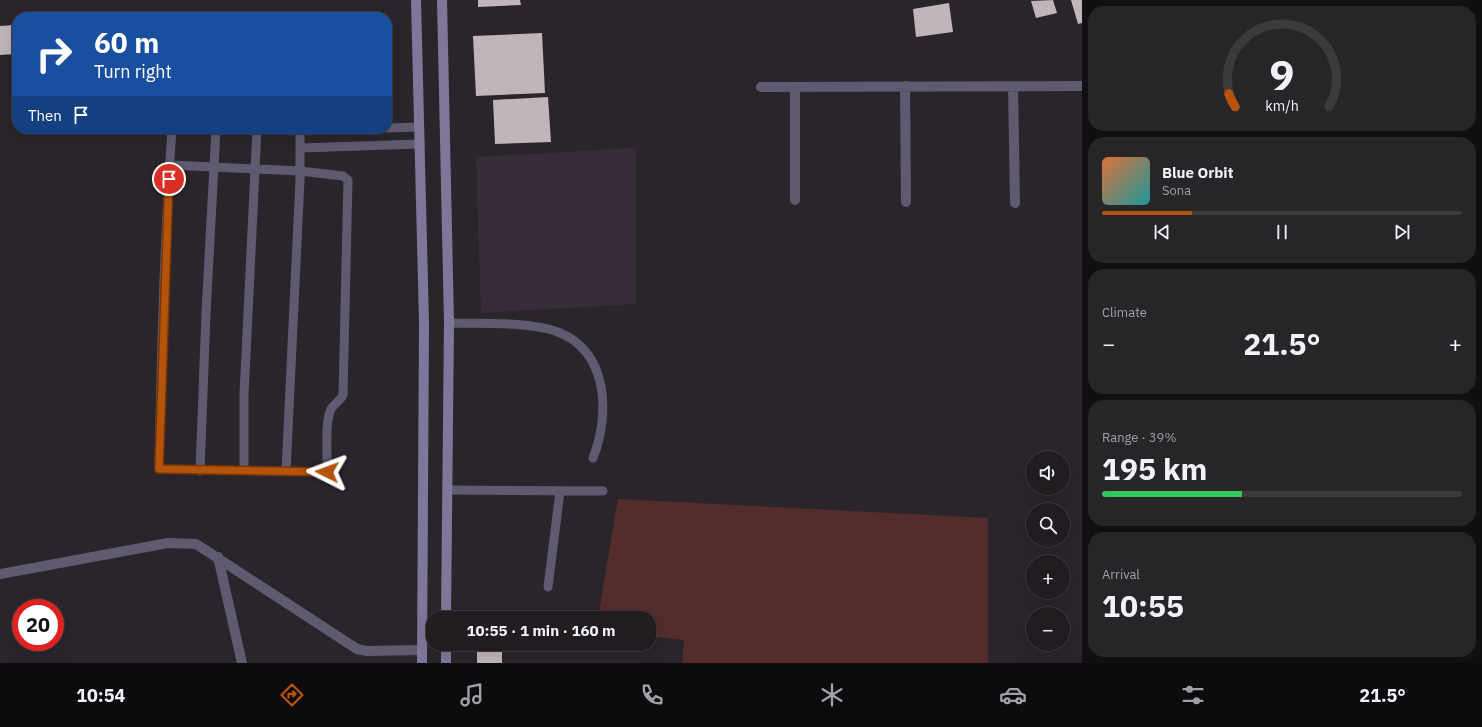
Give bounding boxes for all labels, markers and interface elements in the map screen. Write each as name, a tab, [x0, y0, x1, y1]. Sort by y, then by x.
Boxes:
text: 60 m	[94, 24, 159, 61]
icon: right	[28, 28, 80, 80]
text: 9	[1270, 47, 1294, 101]
text: Turn right	[94, 60, 172, 83]
text: km/h	[1265, 95, 1299, 114]
icon: arrive	[70, 104, 92, 126]
text: Then	[28, 106, 62, 125]
pin	[152, 162, 186, 196]
text: Blue Orbit	[1162, 163, 1233, 182]
icon: arrive	[158, 168, 180, 190]
text: Sona	[1162, 182, 1191, 199]
icon: previous	[1151, 221, 1173, 243]
icon: pause	[1271, 221, 1293, 243]
icon: next	[1391, 221, 1413, 243]
text: Climate	[1102, 304, 1147, 321]
text: 21.5°	[1243, 324, 1321, 363]
text: −	[1102, 329, 1115, 358]
text: +	[1449, 329, 1462, 358]
text: Range · 39%	[1102, 429, 1176, 446]
text: 195 km	[1102, 449, 1207, 488]
position arrow	[306, 451, 348, 493]
map controls	[1026, 451, 1070, 651]
button: sound	[1026, 451, 1070, 495]
button: search	[1026, 503, 1070, 547]
button: +	[1026, 555, 1070, 599]
text: Arrival	[1102, 566, 1140, 583]
text: 10:55	[1102, 586, 1184, 625]
speed limit sign: 20	[12, 599, 64, 651]
button: −	[1026, 607, 1070, 651]
text: 10:55 · 1 min · 160 m	[467, 621, 615, 640]
icon: directions	[278, 681, 306, 709]
icon: music	[458, 681, 486, 709]
icon: phone	[638, 681, 666, 709]
icon: climate	[818, 681, 846, 709]
icon: car	[999, 681, 1027, 709]
icon: filters	[1179, 681, 1207, 709]
text: 10:54	[76, 684, 125, 707]
text: 21.5°	[1359, 684, 1406, 707]

